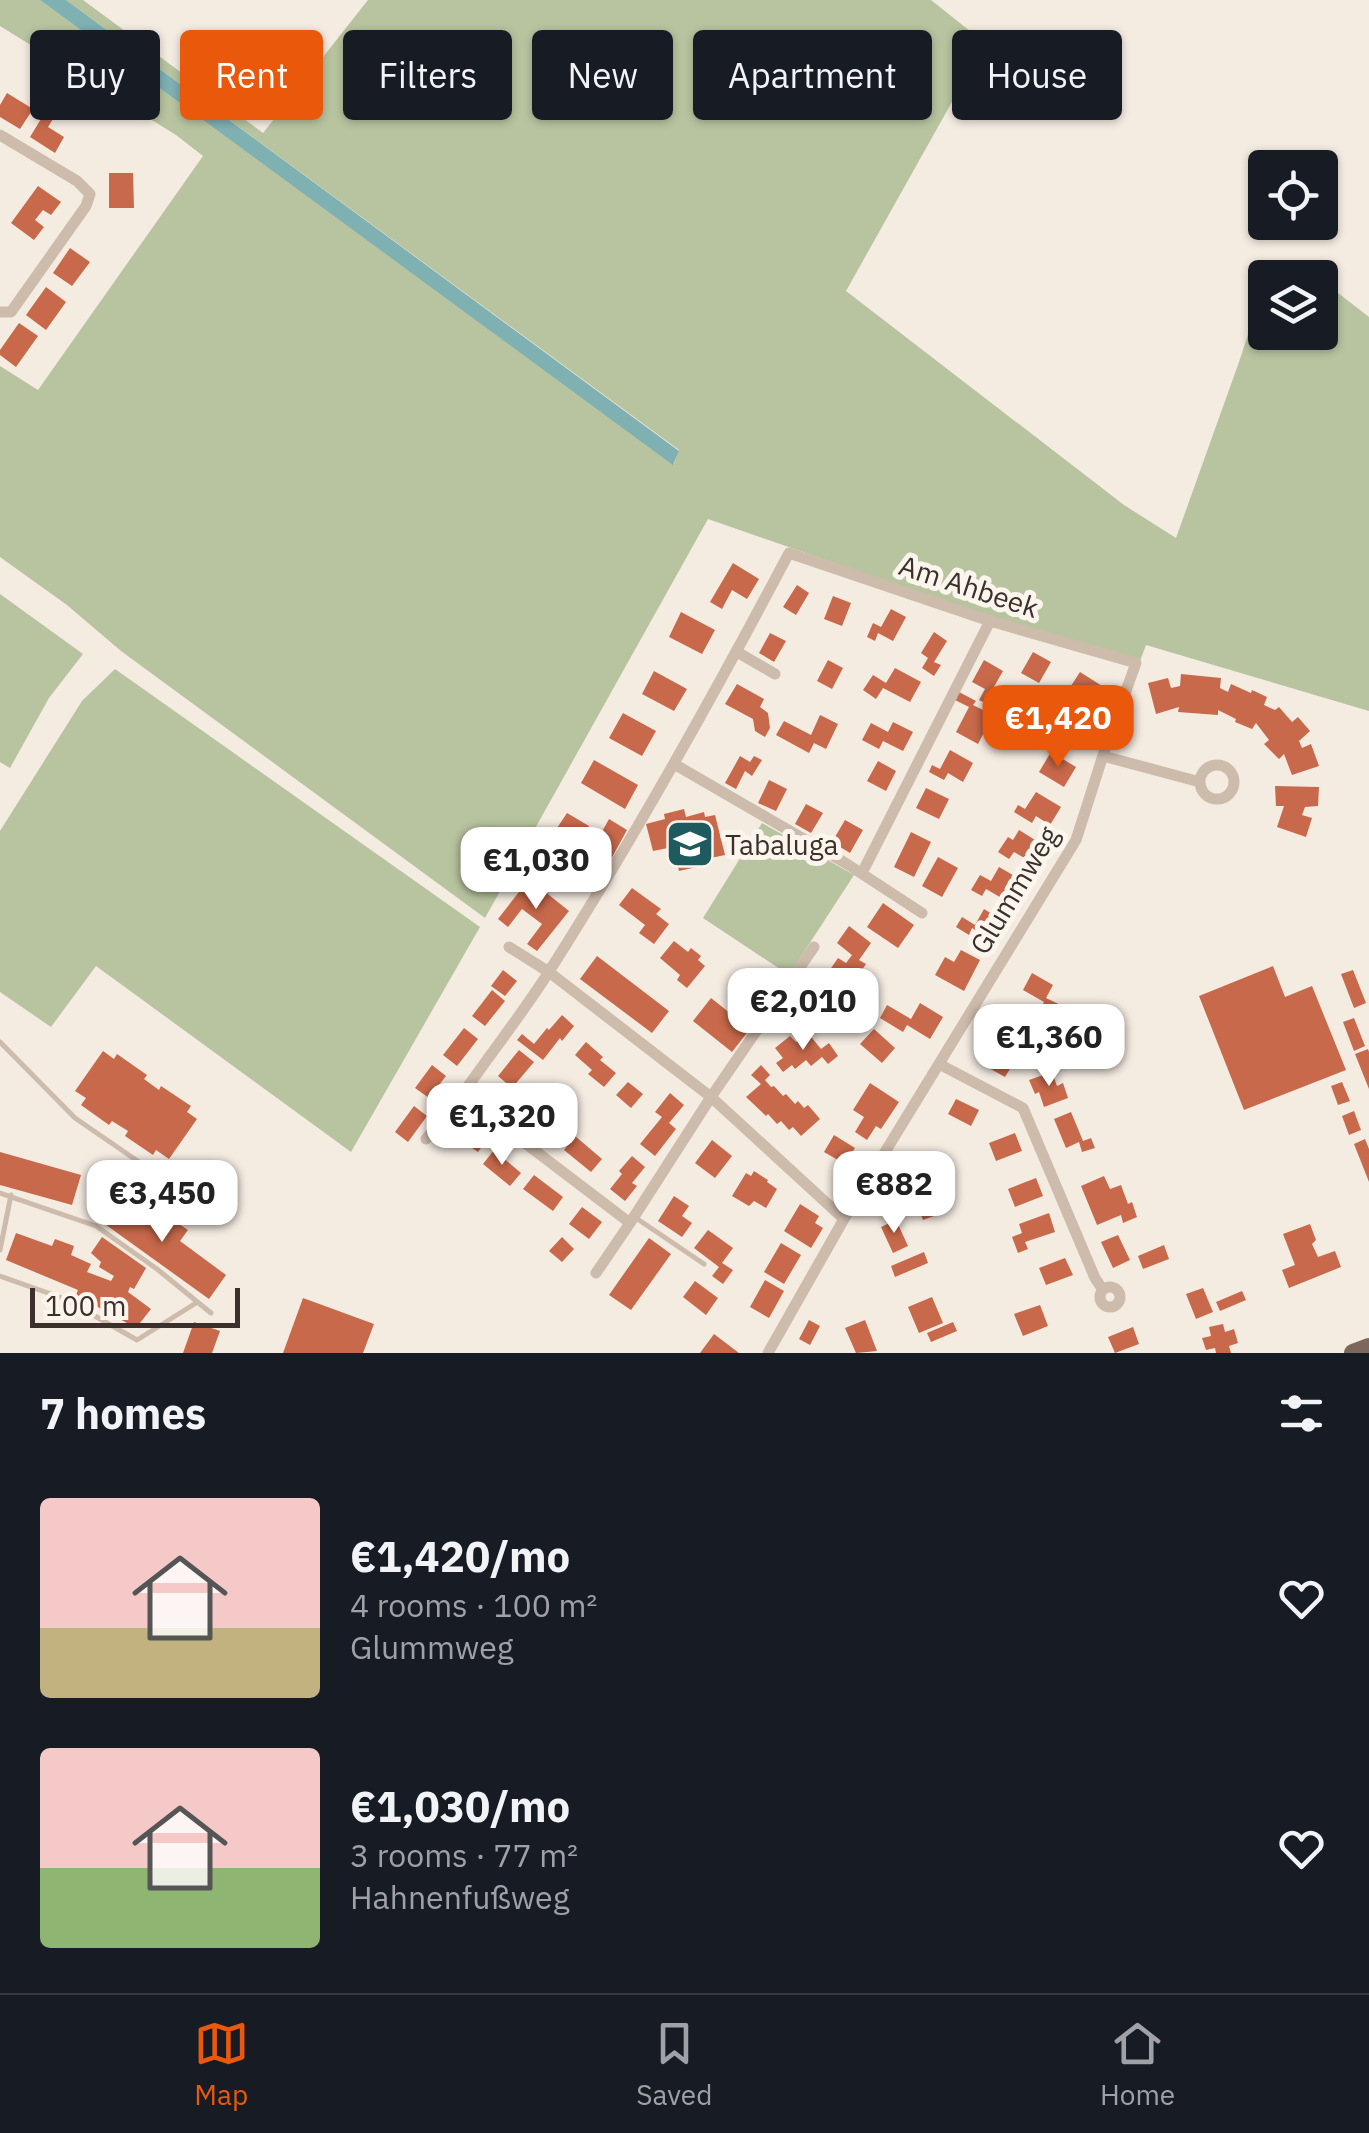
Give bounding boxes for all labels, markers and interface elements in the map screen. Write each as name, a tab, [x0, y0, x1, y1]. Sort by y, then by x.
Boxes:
chip: Buy	[30, 30, 160, 120]
chip: Rent	[180, 30, 323, 120]
chip: Filters	[343, 30, 512, 120]
chip: New	[532, 30, 673, 120]
chip: Apartment	[693, 30, 932, 120]
chip: House	[952, 30, 1122, 120]
map controls	[1248, 150, 1338, 350]
button: locate	[1248, 150, 1338, 240]
button: layers	[1248, 260, 1338, 350]
street label: Am Ahbeek	[895, 546, 1044, 626]
pin: €1,420	[977, 685, 1139, 770]
text: €1,420	[1005, 696, 1111, 738]
school or university icon: Tabaluga	[664, 818, 716, 870]
street label: Glummweg	[961, 819, 1067, 961]
place label: Tabaluga	[725, 826, 838, 863]
pin: €1,030	[455, 827, 617, 912]
text: €1,030	[483, 838, 589, 880]
pin: €2,010	[722, 968, 884, 1053]
text: €2,010	[750, 979, 856, 1021]
pin: €1,360	[968, 1004, 1130, 1089]
text: €1,360	[996, 1015, 1102, 1057]
pin: €1,320	[421, 1083, 583, 1168]
text: €1,320	[449, 1094, 555, 1136]
pin: €882	[835, 1151, 953, 1236]
pin: €3,450	[81, 1160, 243, 1245]
text: €882	[855, 1162, 933, 1204]
text: €3,450	[109, 1171, 215, 1213]
scale bar	[30, 1283, 240, 1328]
text: 100 m	[45, 1287, 126, 1324]
text: 7 homes	[40, 1386, 206, 1441]
icon: filters	[1274, 1386, 1329, 1441]
text: €1,420/mo	[350, 1529, 570, 1584]
icon: home	[120, 1538, 240, 1658]
icon: heart	[1274, 1571, 1329, 1626]
text: 4 rooms · 100 m²	[350, 1584, 597, 1626]
text: Glummweg	[350, 1626, 514, 1668]
text: €1,030/mo	[350, 1779, 570, 1834]
icon: home	[120, 1788, 240, 1908]
icon: heart	[1274, 1821, 1329, 1876]
text: 3 rooms · 77 m²	[350, 1834, 578, 1876]
text: Hahnenfußweg	[350, 1876, 570, 1918]
tab: Map	[194, 2016, 249, 2113]
tab: Saved	[636, 2016, 712, 2113]
tab: Home	[1100, 2016, 1175, 2113]

